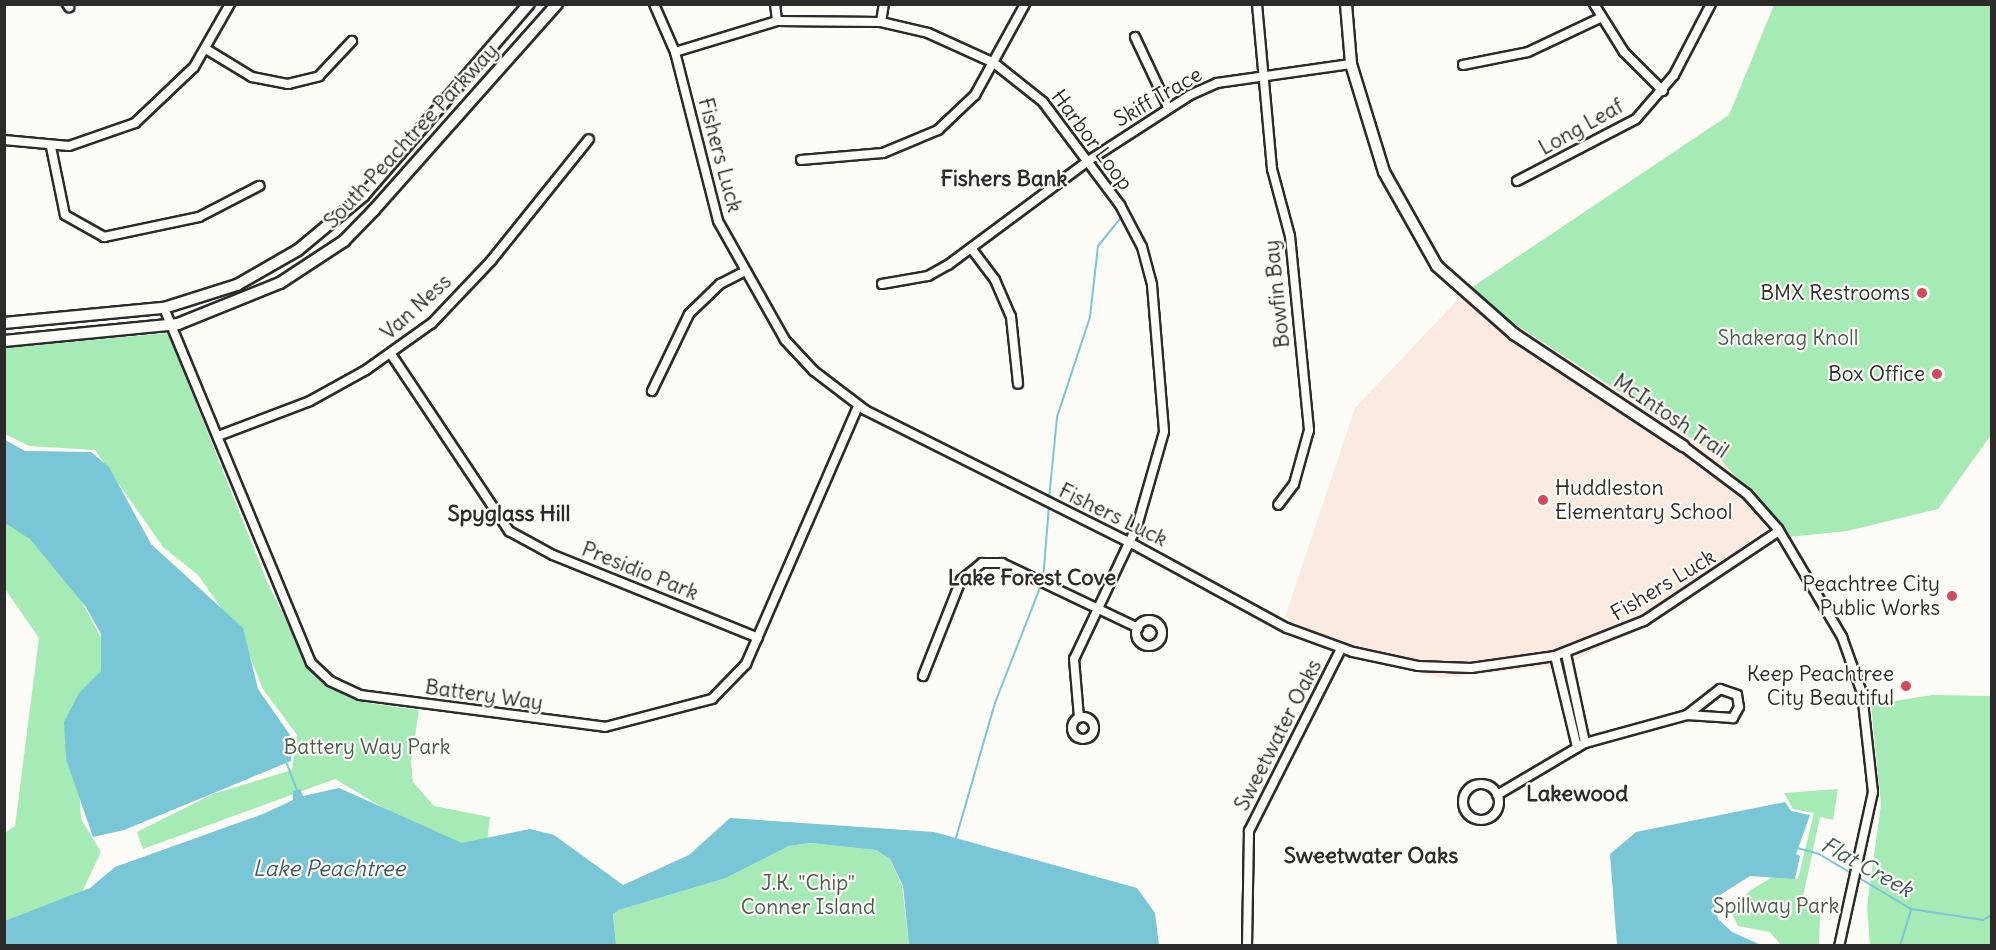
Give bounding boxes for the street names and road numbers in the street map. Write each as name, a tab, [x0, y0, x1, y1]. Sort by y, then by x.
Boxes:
street label: South Peachtree Parkway	[319, 38, 503, 234]
street label: Skiff Trace	[1110, 62, 1206, 132]
street label: Harbor Loop	[1046, 85, 1138, 195]
street label: Long Leaf	[1534, 93, 1628, 161]
street label: Fishers Luck	[693, 95, 747, 215]
street label: Bowfin Bay	[1259, 239, 1295, 349]
street label: Van Ness	[376, 269, 456, 345]
street label: McIntosh Trail	[1609, 368, 1733, 464]
street label: Fishers Luck	[1055, 478, 1171, 552]
street label: Presidio Park	[578, 536, 702, 606]
street label: Fishers Luck	[1606, 544, 1720, 626]
street label: Sweetwater Oaks	[1229, 655, 1327, 815]
street label: Battery Way	[423, 674, 545, 716]

